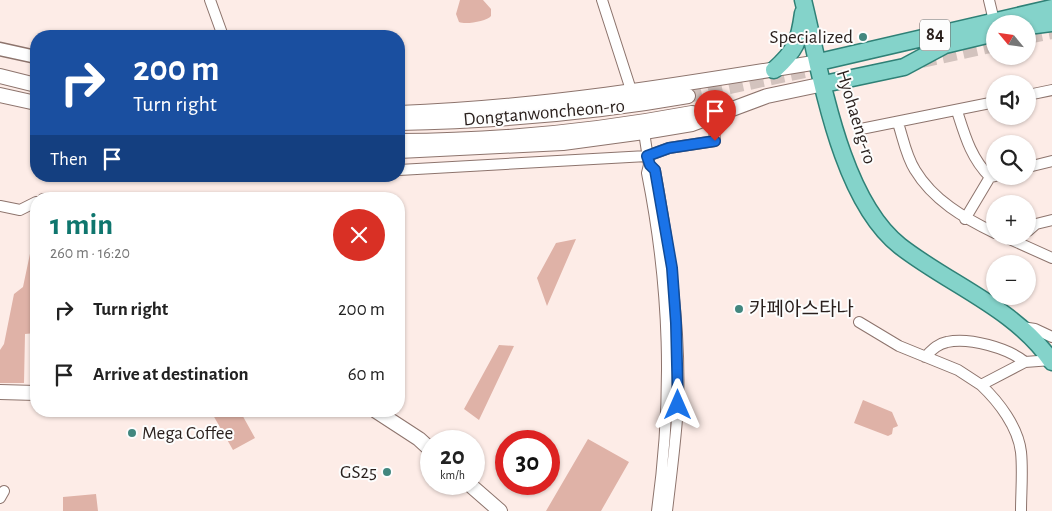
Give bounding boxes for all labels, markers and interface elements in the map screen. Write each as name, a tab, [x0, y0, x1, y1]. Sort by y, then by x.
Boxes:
north arrow	[986, 15, 1036, 65]
map controls	[986, 15, 1036, 305]
road number: 84	[920, 20, 950, 50]
place label: Specialized	[769, 28, 853, 47]
marker: Specialized	[857, 31, 869, 43]
icon: right	[50, 50, 115, 115]
text: 200 m	[133, 52, 220, 87]
street label: Hyohaeng-ro	[833, 68, 879, 166]
button: sound	[986, 75, 1036, 125]
pin	[694, 90, 736, 141]
text: Turn right	[133, 93, 217, 115]
street label: Dongtanwoncheon-ro	[462, 96, 626, 130]
icon: arrive	[701, 97, 729, 125]
button: search	[986, 135, 1036, 185]
icon: arrive	[98, 145, 126, 173]
text: Then	[50, 150, 88, 169]
button: +	[986, 195, 1036, 245]
button: close	[333, 209, 385, 261]
text: 1 min	[50, 210, 113, 240]
text: 260 m · 16:20	[50, 245, 130, 261]
button: −	[986, 255, 1036, 305]
icon: right	[50, 296, 78, 324]
place label: 카페아스타나	[749, 299, 854, 319]
text: Turn right	[93, 300, 168, 319]
text: 200 m	[338, 300, 385, 319]
marker: 카페아스타나	[733, 303, 745, 315]
icon: arrive	[50, 361, 78, 389]
text: Arrive at destination	[93, 365, 249, 384]
text: 60 m	[348, 365, 385, 384]
position arrow	[651, 378, 703, 430]
place label: Mega Coffee	[142, 424, 233, 443]
marker: Mega Coffee	[126, 427, 138, 439]
speed limit sign: 30	[495, 430, 560, 495]
text: 20	[440, 444, 465, 469]
place label: GS25	[340, 463, 377, 482]
marker: GS25	[381, 466, 393, 478]
text: km/h	[440, 469, 465, 481]

